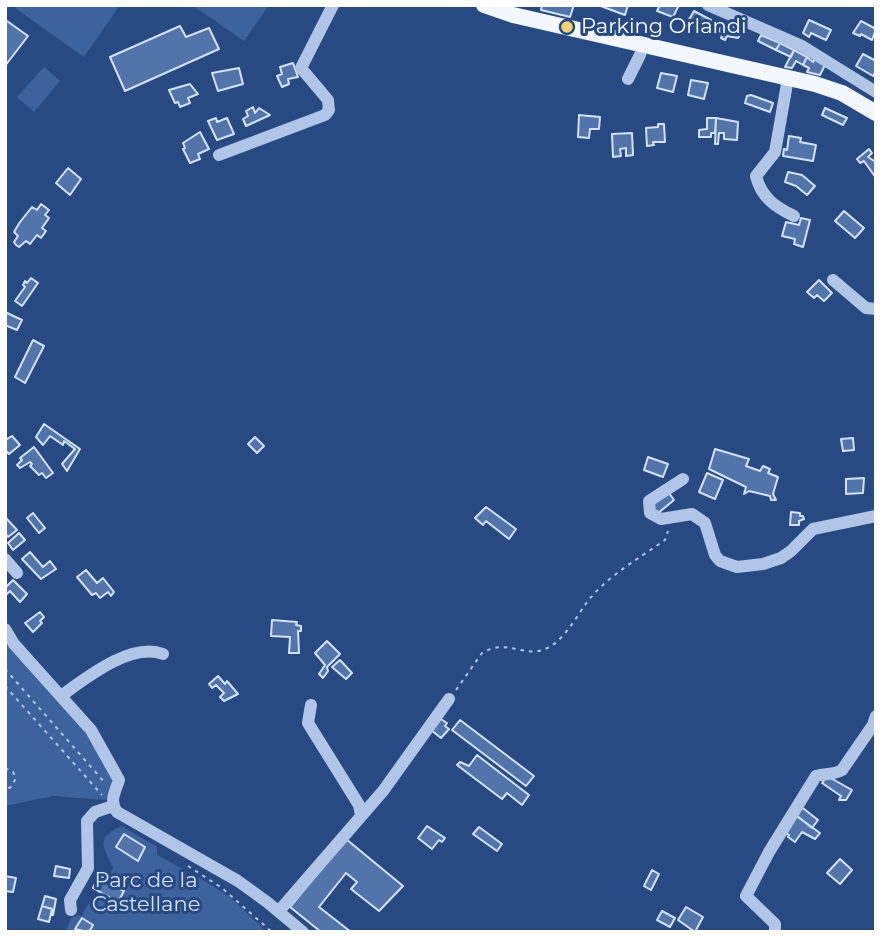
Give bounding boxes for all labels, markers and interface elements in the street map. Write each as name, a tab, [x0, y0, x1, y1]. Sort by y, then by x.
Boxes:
place label: Parking Orlandi	[581, 14, 747, 40]
marker: Parking Orlandi	[559, 19, 575, 35]
park label: Parc de la Castellane	[92, 868, 200, 918]

